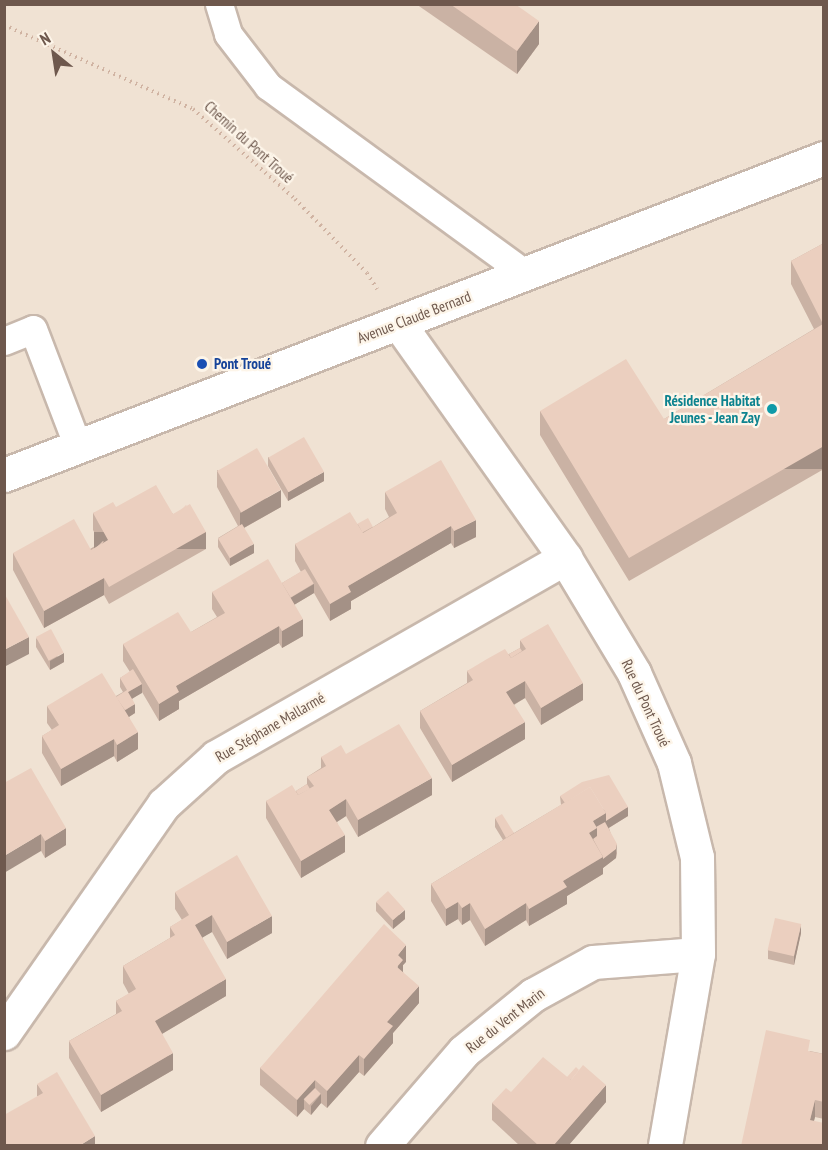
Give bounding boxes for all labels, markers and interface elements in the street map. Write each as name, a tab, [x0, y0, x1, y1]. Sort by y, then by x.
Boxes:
north arrow	[24, 24, 84, 84]
text: N	[36, 28, 54, 49]
street label: Chemin du Pont Troué	[201, 97, 297, 187]
street label: Avenue Claude Bernard	[355, 287, 473, 347]
place label: Pont Troué	[214, 355, 272, 373]
marker: Pont Troué	[195, 357, 209, 371]
place label: Résidence Habitat Jeunes - Jean Zay	[664, 391, 760, 426]
marker: Résidence Habitat Jeunes - Jean Zay	[765, 402, 779, 416]
street label: Rue du Pont Troué	[618, 656, 674, 750]
street label: Rue Stéphane Mallarmé	[212, 688, 328, 766]
street label: Rue du Vent Marin	[462, 984, 548, 1056]

